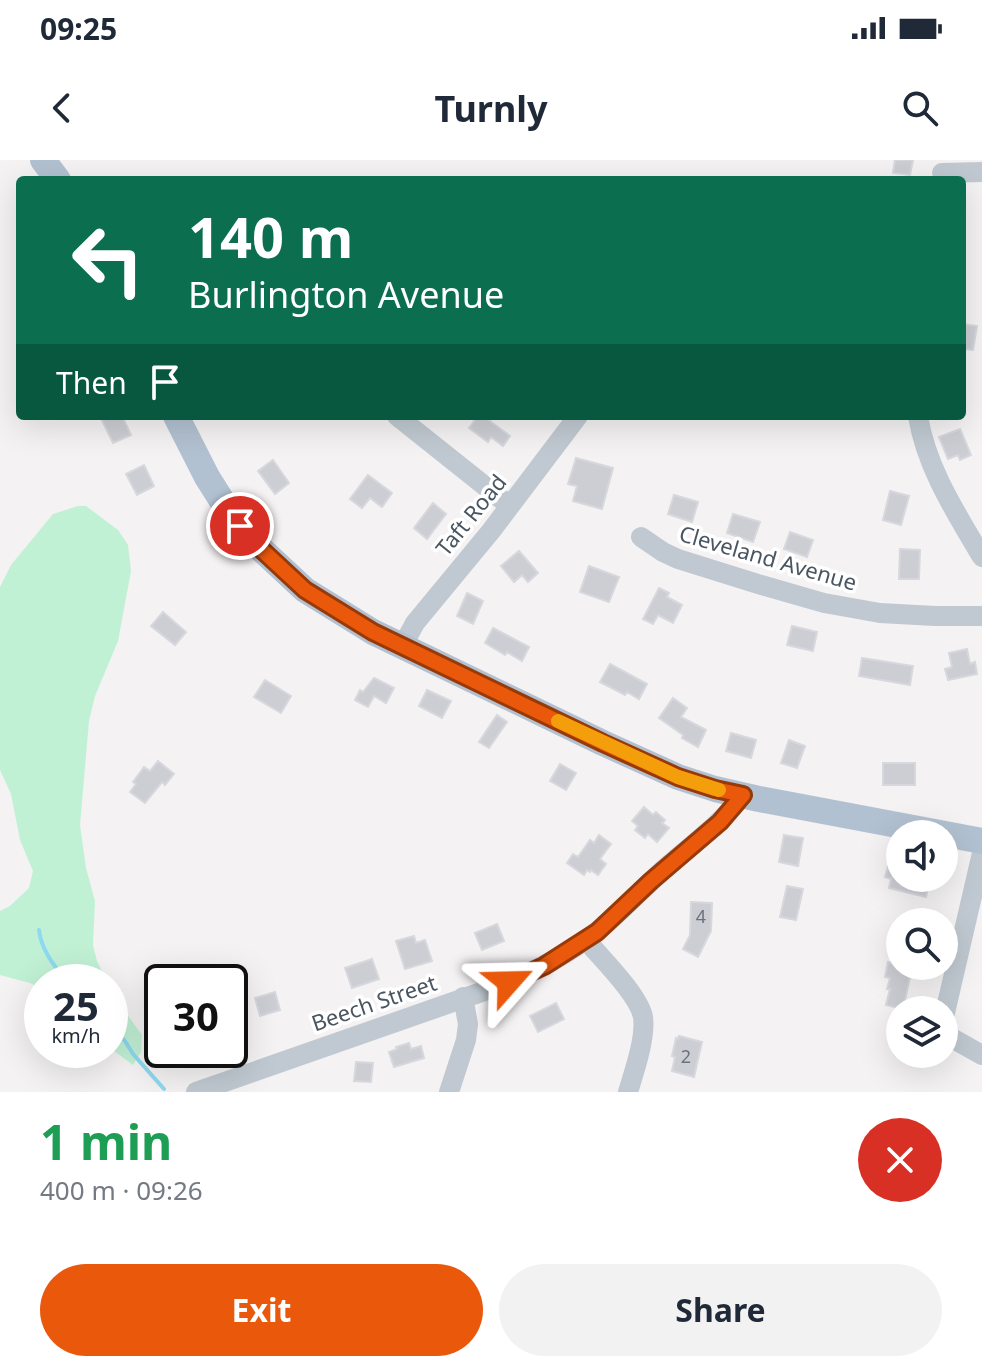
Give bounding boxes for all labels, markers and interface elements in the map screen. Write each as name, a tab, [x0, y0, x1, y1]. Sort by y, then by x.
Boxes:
text: 09:25	[40, 8, 117, 49]
text: Turnly	[434, 84, 548, 133]
icon: back	[40, 86, 84, 130]
icon: search	[898, 86, 942, 130]
text: 140 m	[188, 198, 353, 274]
icon: left	[56, 208, 160, 312]
text: Burlington Avenue	[188, 270, 504, 319]
icon: arrive	[143, 360, 187, 404]
text: Then	[56, 362, 127, 403]
street label: Taft Road	[428, 467, 512, 561]
pin	[206, 492, 274, 560]
icon: arrive	[218, 504, 262, 548]
street label: Cleveland Avenue	[676, 517, 860, 597]
map controls	[886, 820, 958, 1068]
button: sound	[886, 820, 958, 892]
house number: 4	[696, 904, 706, 928]
button: search	[886, 908, 958, 980]
position arrow	[467, 940, 551, 1024]
speed limit sign: 30	[144, 964, 248, 1068]
street label: Beech Street	[307, 967, 440, 1037]
text: 25	[53, 978, 99, 1033]
button: layers	[886, 996, 958, 1068]
text: km/h	[51, 1022, 101, 1049]
house number: 2	[681, 1044, 691, 1068]
text: 1 min	[40, 1109, 172, 1174]
button: close	[858, 1118, 942, 1202]
text: 400 m · 09:26	[40, 1172, 203, 1208]
button: Exit	[40, 1264, 483, 1356]
button: Share	[499, 1264, 942, 1356]

